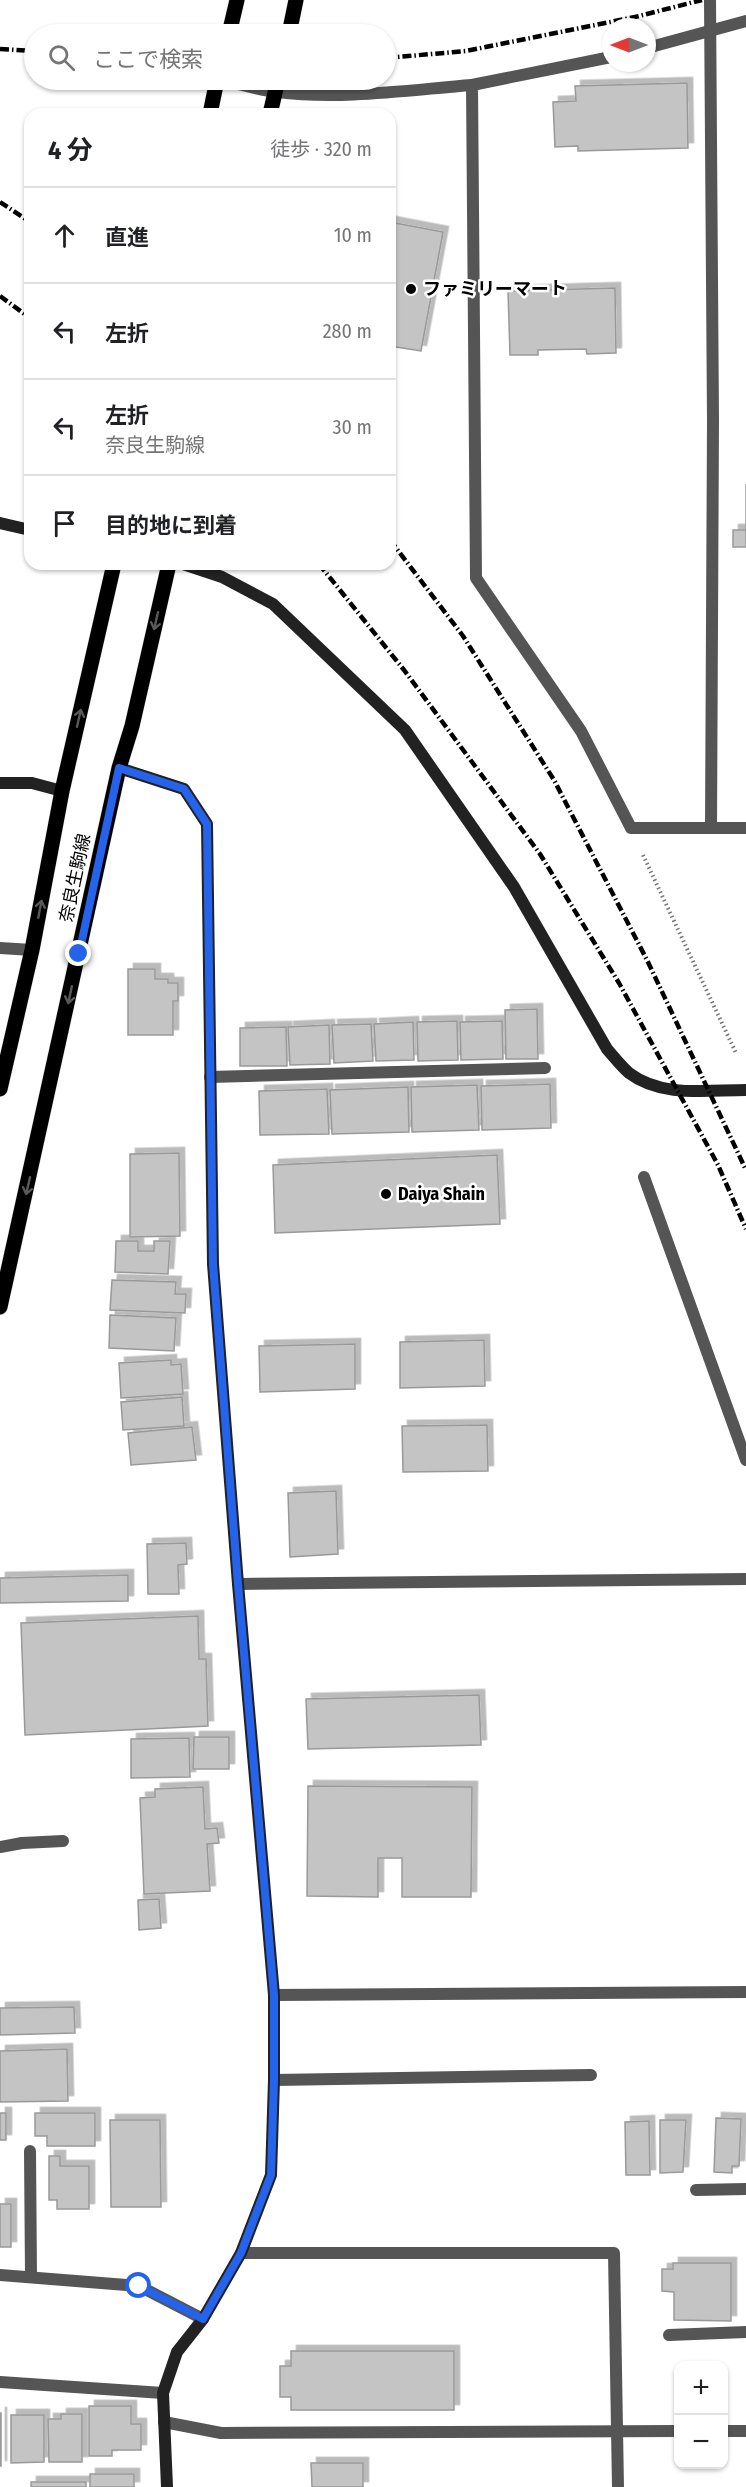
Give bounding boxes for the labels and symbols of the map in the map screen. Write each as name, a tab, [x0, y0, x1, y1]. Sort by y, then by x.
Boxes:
north arrow	[602, 18, 656, 72]
place label: ファミリーマート	[423, 278, 567, 300]
marker: ファミリーマート	[404, 282, 418, 296]
one-way arrow	[150, 611, 161, 630]
one-way arrow	[74, 709, 86, 728]
street label: 奈良生駒線	[55, 832, 95, 924]
one-way arrow	[35, 900, 46, 919]
route end	[65, 940, 91, 966]
one-way arrow	[63, 985, 75, 1004]
one-way arrow	[21, 1176, 33, 1195]
place label: Daiya Shain	[398, 1183, 485, 1205]
marker: Daiya Shain	[379, 1187, 393, 1201]
route start	[125, 2272, 151, 2298]

